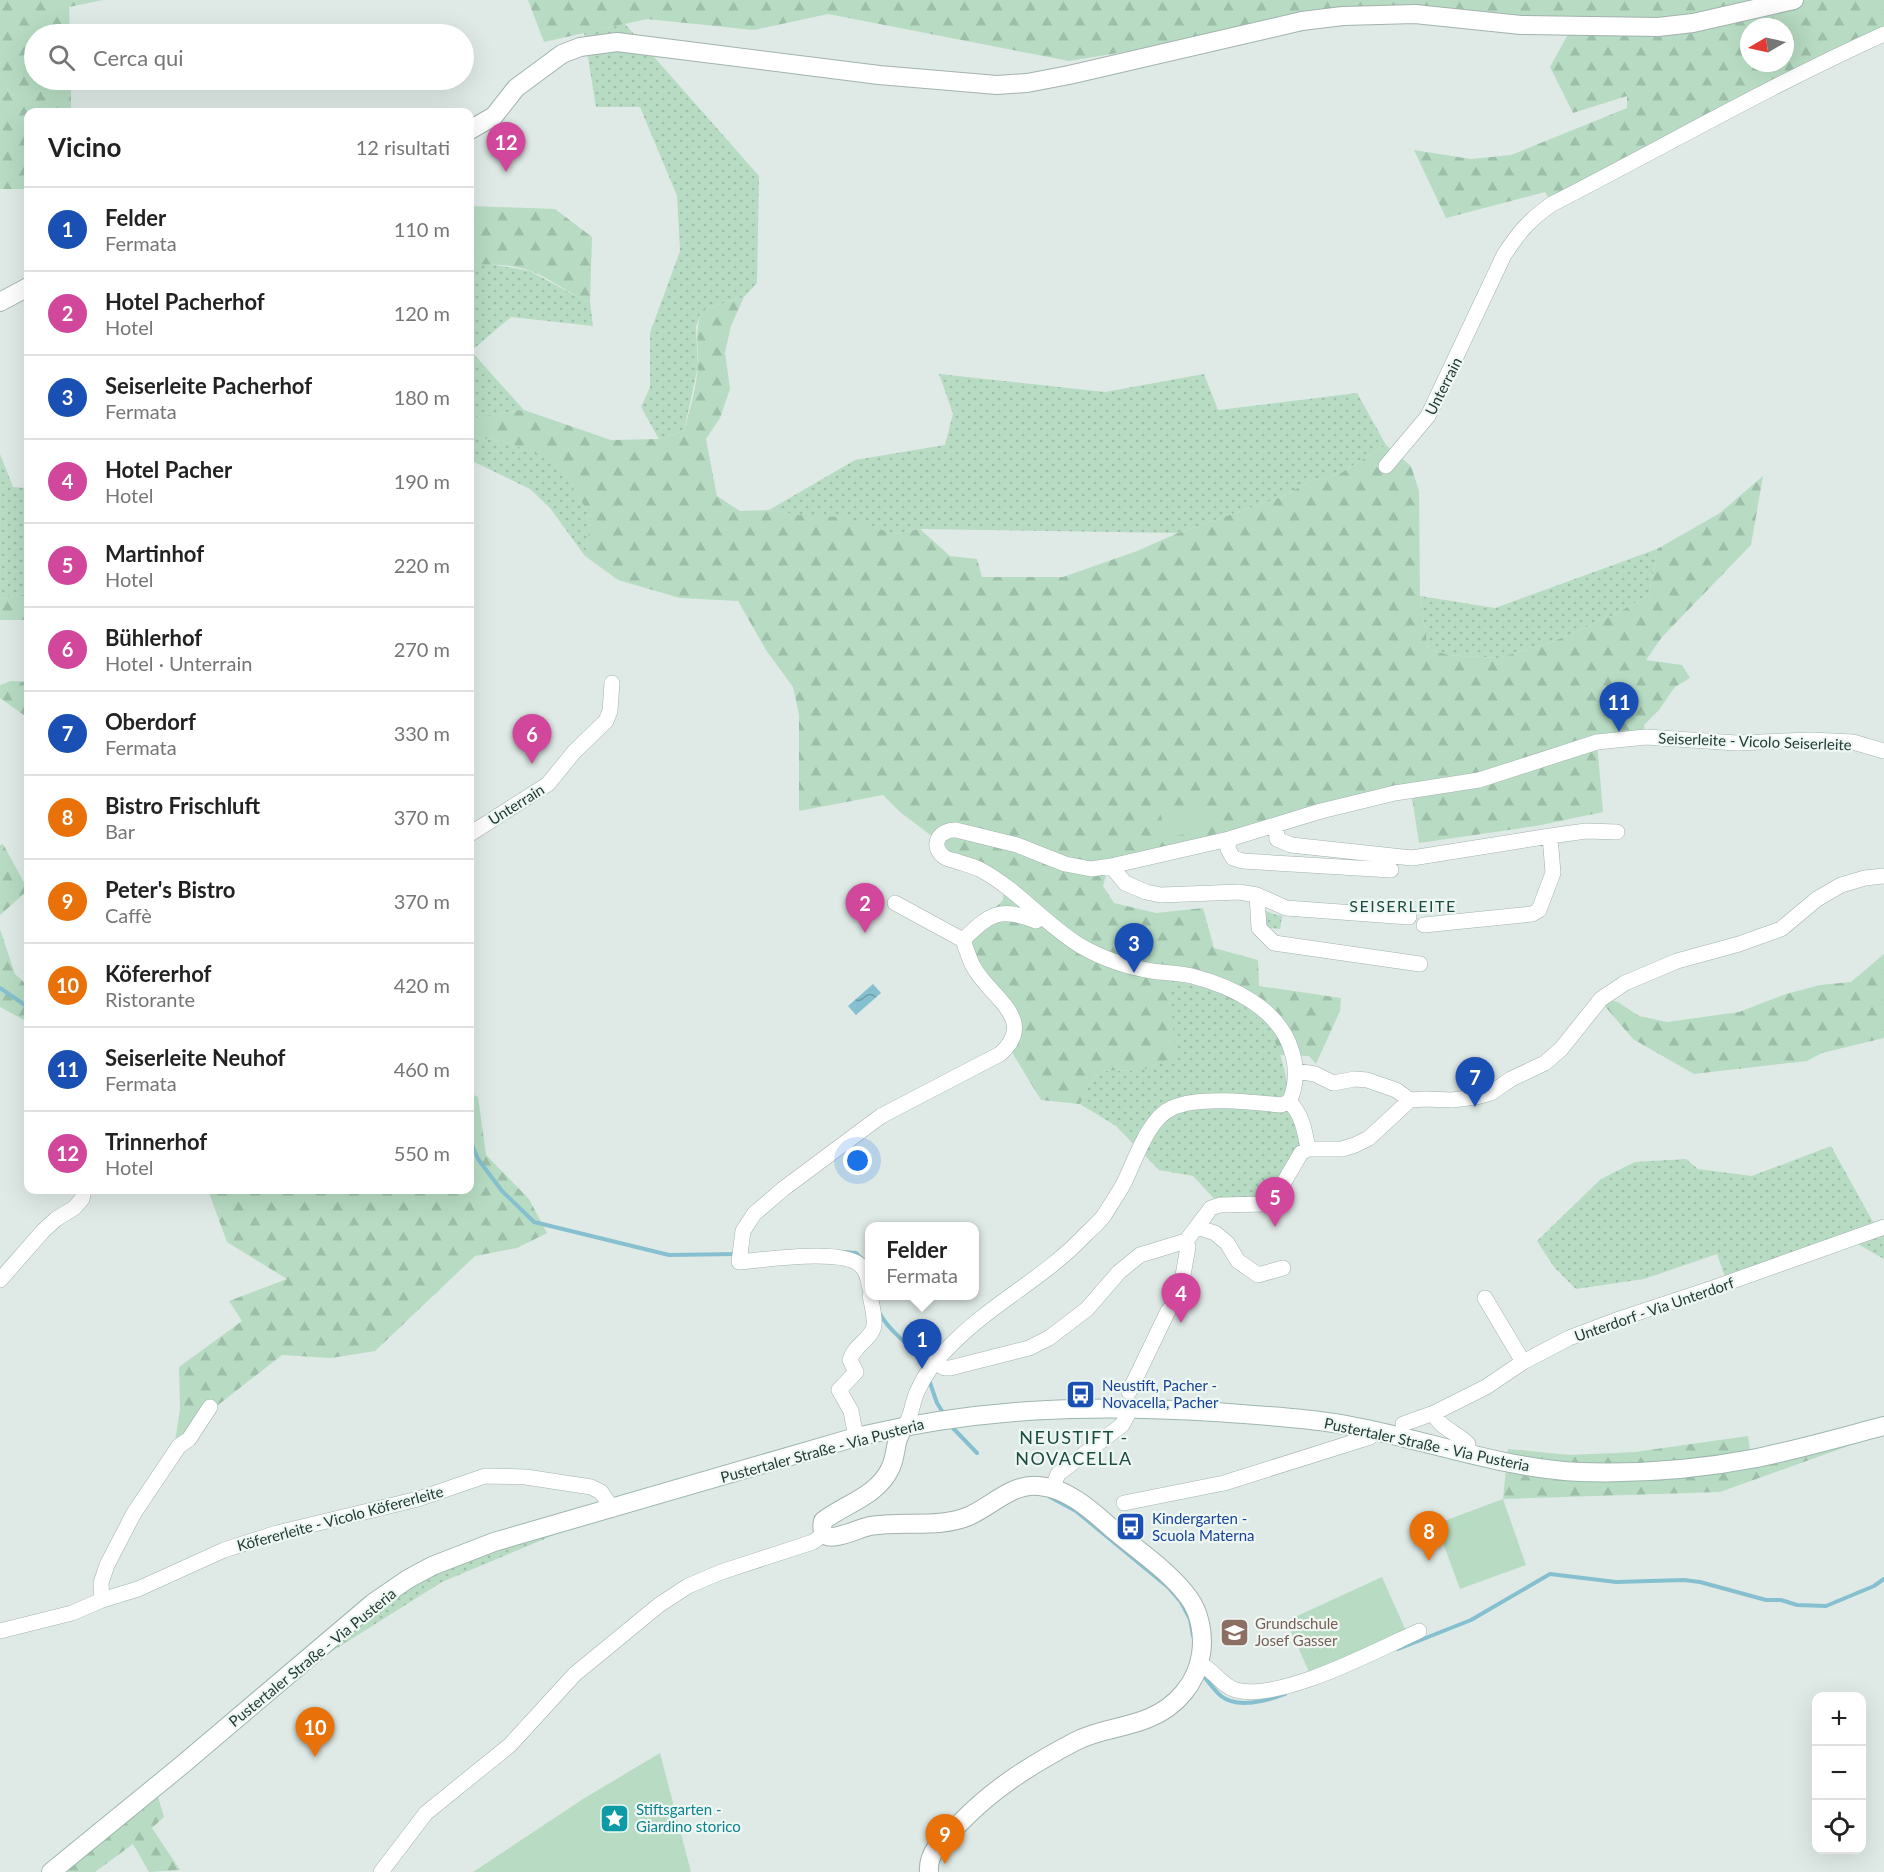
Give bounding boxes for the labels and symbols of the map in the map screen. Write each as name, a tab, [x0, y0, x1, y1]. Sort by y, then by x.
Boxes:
north arrow	[1740, 18, 1794, 72]
pin: 12	[486, 122, 526, 172]
street label: Unterrain	[1421, 354, 1465, 418]
pin: 11	[1600, 682, 1638, 732]
pin: 6	[512, 714, 552, 764]
street label: Seiserleite - Vicolo Seiserleite	[1658, 729, 1852, 753]
street label: Unterrain	[485, 780, 547, 828]
pin: 2	[846, 884, 884, 933]
district label: SEISERLEITE	[1349, 896, 1457, 915]
pin: 3	[1114, 924, 1154, 973]
pin: 7	[1456, 1058, 1494, 1107]
your location	[843, 1146, 872, 1175]
pin: 5	[1256, 1178, 1294, 1227]
street label: Unterdorf - Via Unterdorf	[1572, 1273, 1737, 1345]
pin: 4	[1162, 1274, 1200, 1323]
pin: 1	[902, 1320, 942, 1369]
place label: Neustift, Pacher - Novacella, Pacher	[1102, 1376, 1219, 1411]
bus stop icon: Neustift, Pacher - Novacella, Pacher	[1065, 1378, 1097, 1410]
street label: Pustertaler Straße - Via Pusteria	[1323, 1413, 1531, 1475]
street label: Pustertaler Straße - Via Pusteria	[718, 1414, 926, 1486]
district label: NEUSTIFT - NOVACELLA	[1015, 1426, 1133, 1469]
street label: Köfererleite - Vicolo Köfererleite	[235, 1482, 445, 1554]
place label: Kindergarten - Scuola Materna	[1152, 1509, 1255, 1544]
bus stop icon: Kindergarten - Scuola Materna	[1115, 1511, 1147, 1543]
pin: 8	[1410, 1512, 1448, 1561]
street label: Pustertaler Straße - Via Pusteria	[225, 1584, 399, 1730]
place label: Grundschule Josef Gasser	[1255, 1614, 1338, 1649]
school or university icon: Grundschule Josef Gasser	[1218, 1616, 1250, 1648]
pin: 10	[296, 1708, 334, 1757]
place label: Stiftsgarten - Giardino storico	[636, 1800, 741, 1835]
place icon: Stiftsgarten - Giardino storico	[599, 1802, 631, 1834]
pin: 9	[926, 1814, 964, 1864]

